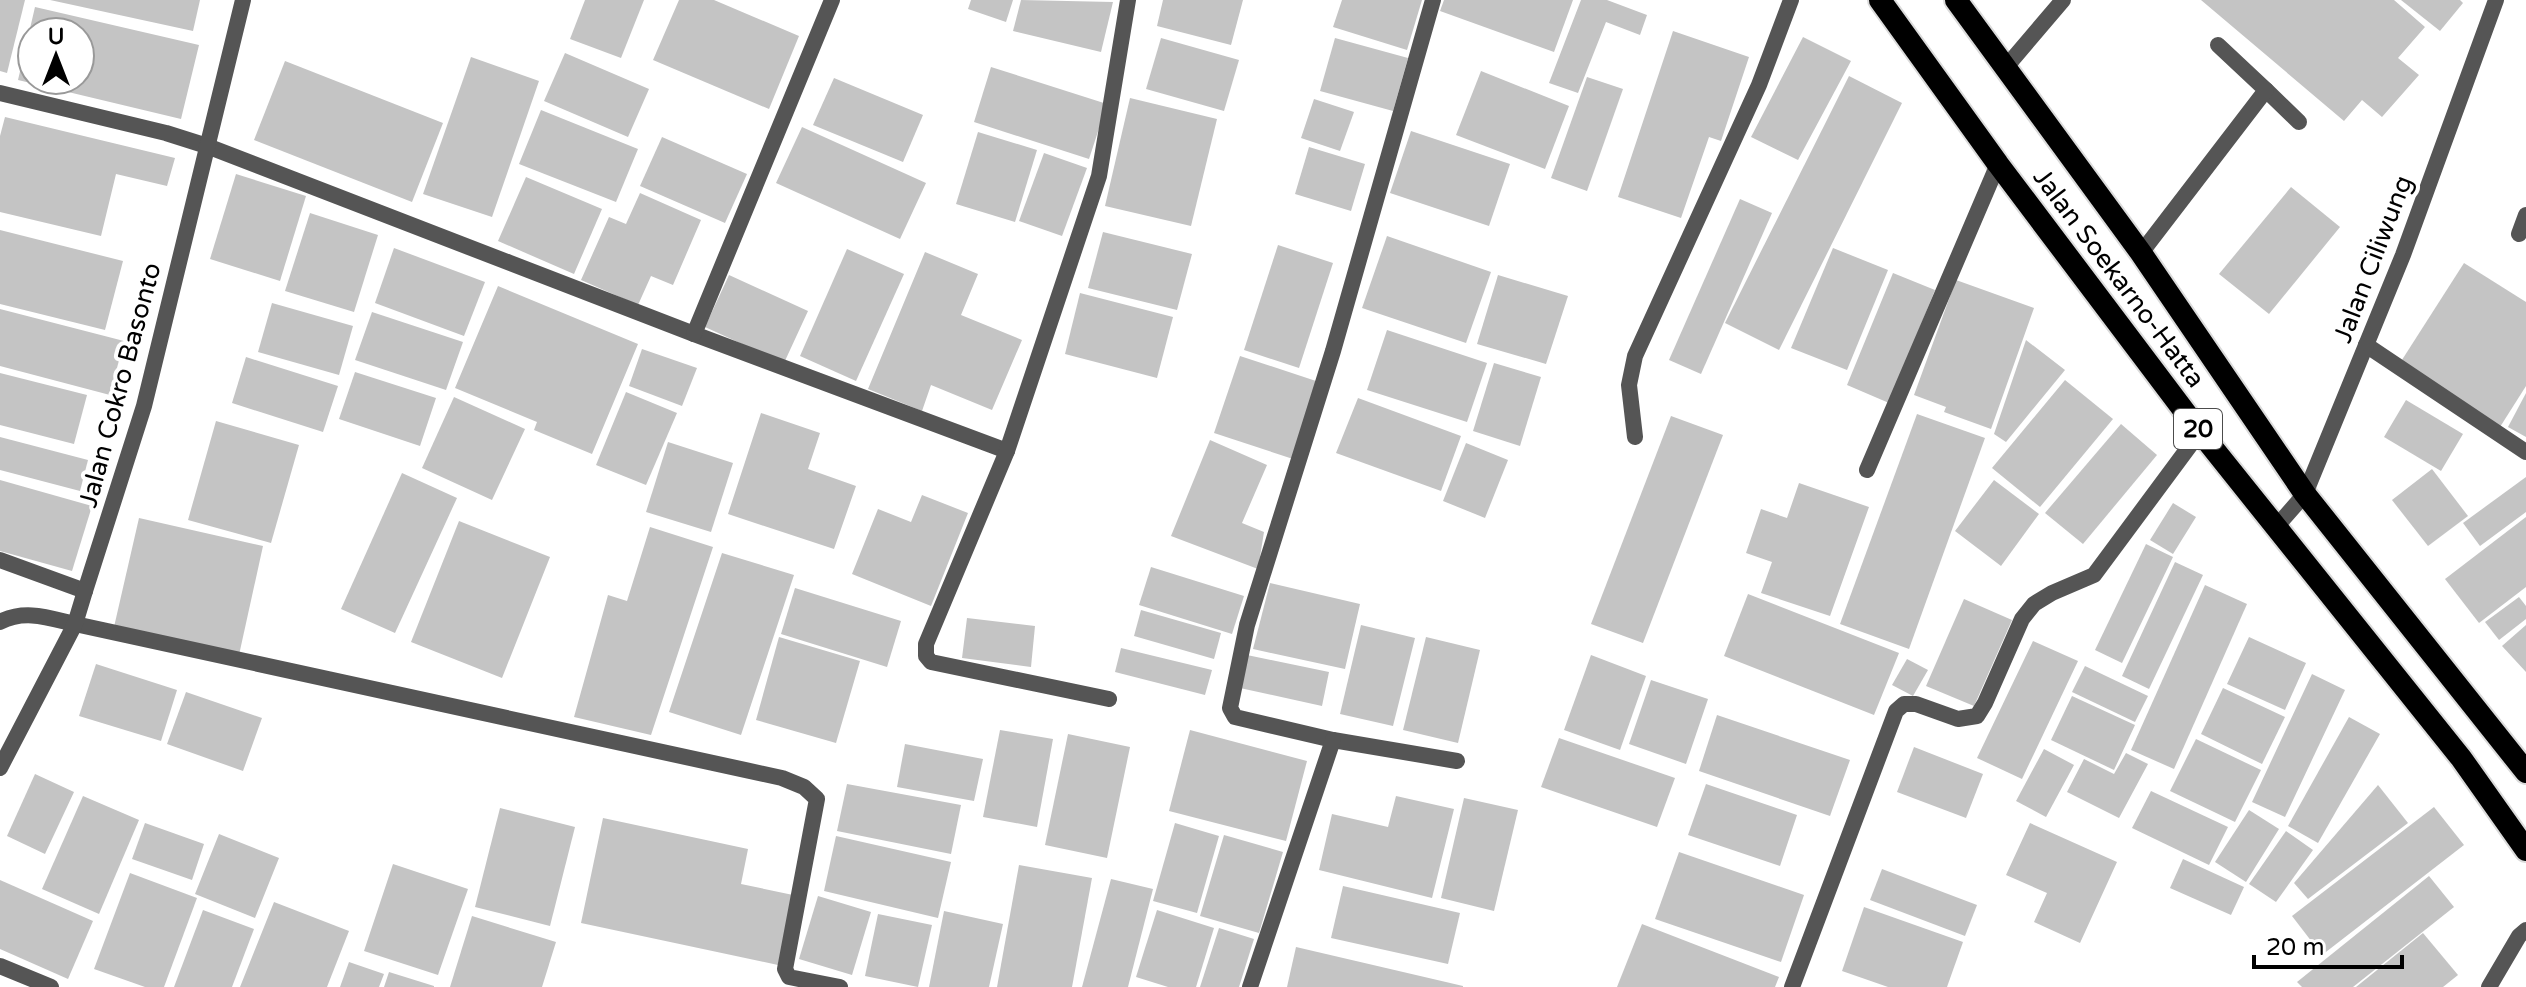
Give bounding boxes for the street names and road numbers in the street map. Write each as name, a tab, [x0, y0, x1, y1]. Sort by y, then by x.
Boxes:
street label: Jalan Soekarno-Hatta	[2027, 162, 2211, 394]
street label: Jalan Ciliwung	[2327, 171, 2419, 347]
street label: Jalan Cokro Basonto	[72, 259, 168, 511]
road number: 20	[2174, 409, 2222, 449]

